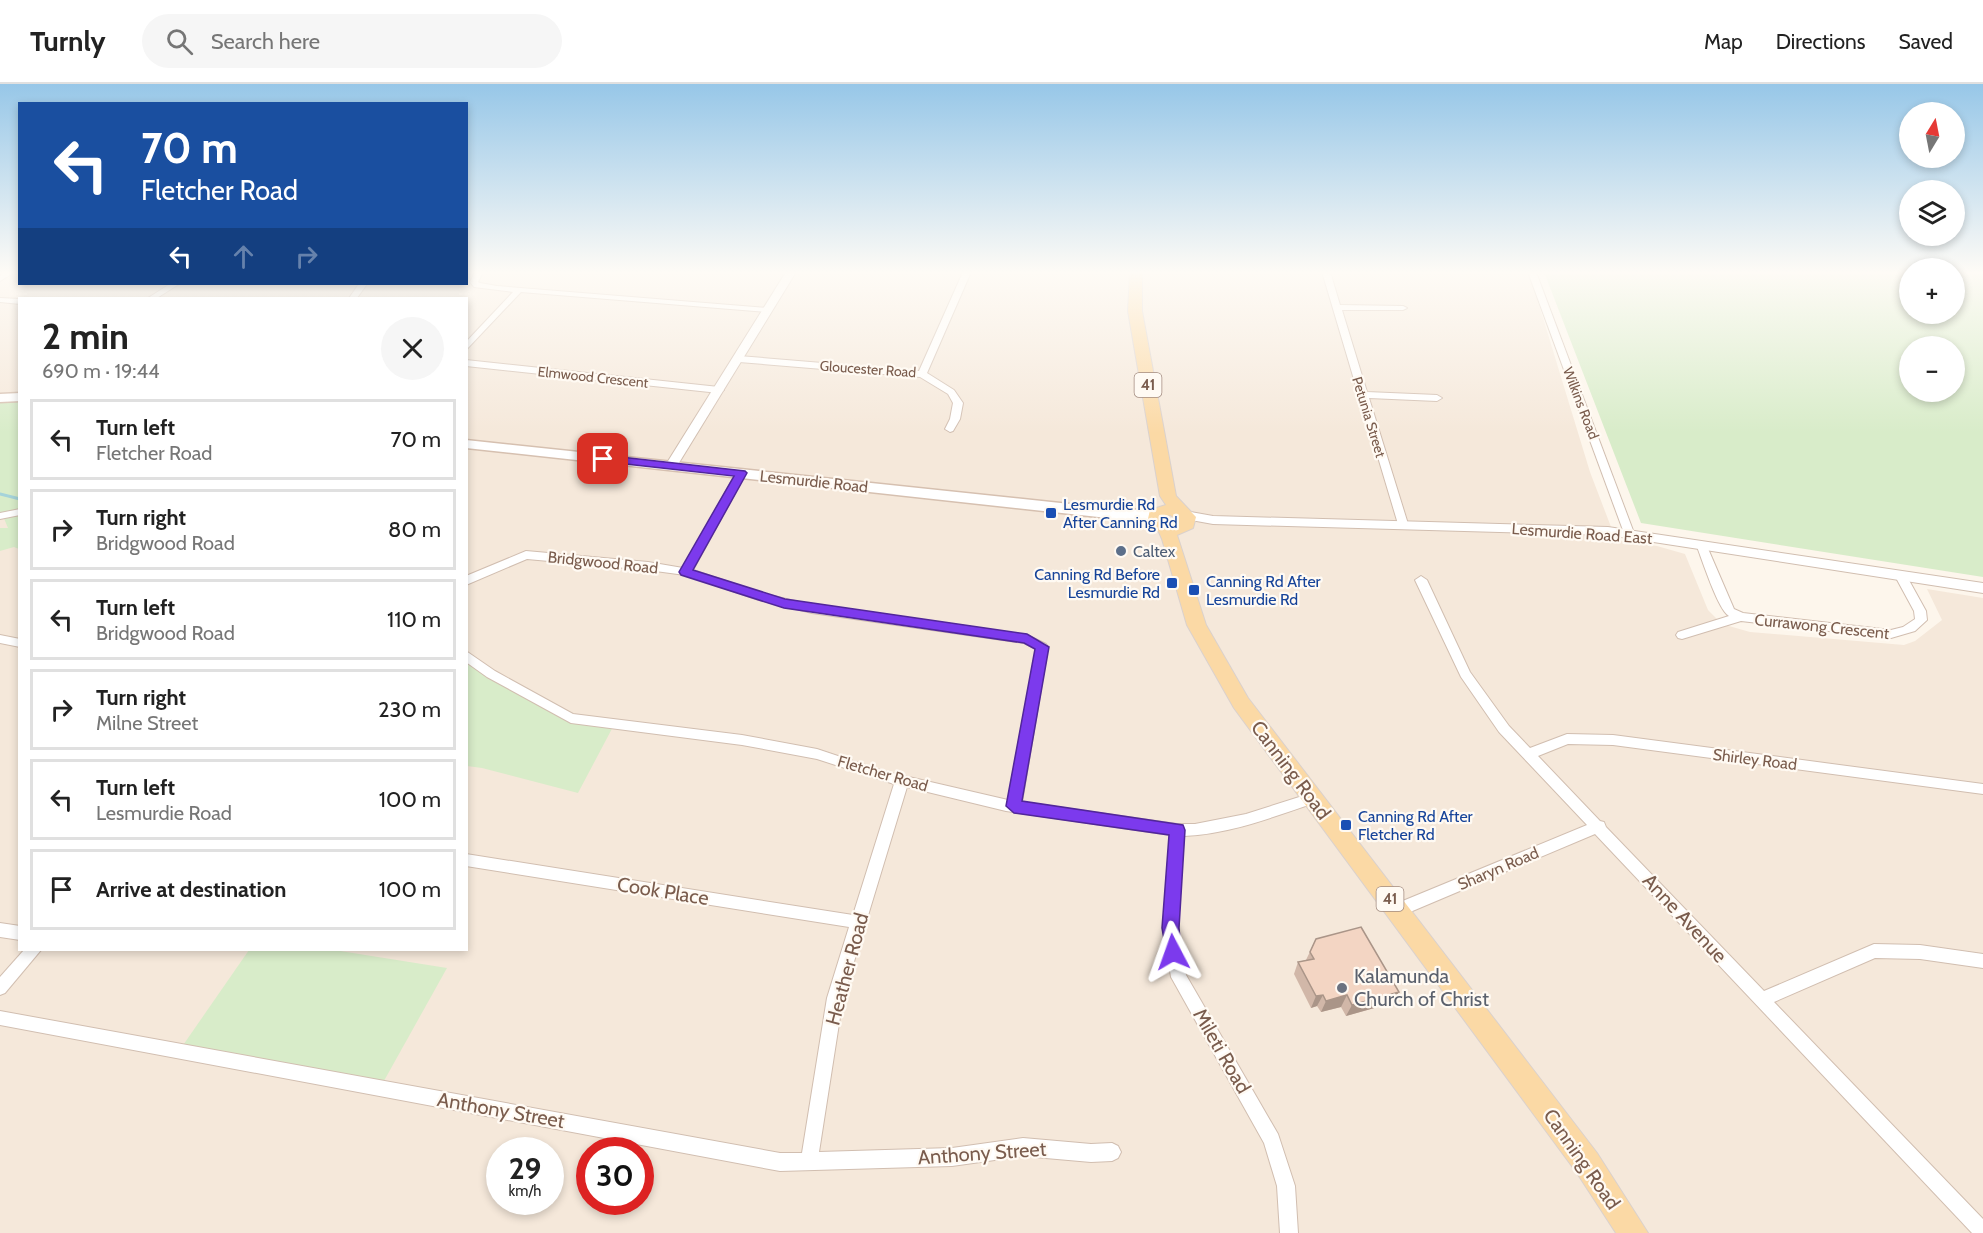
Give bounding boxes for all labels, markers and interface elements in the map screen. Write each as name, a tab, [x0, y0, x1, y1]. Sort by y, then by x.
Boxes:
search box	[142, 14, 562, 68]
text: Turnly	[30, 24, 106, 58]
icon: search	[163, 25, 196, 58]
text: Search here	[211, 28, 320, 55]
text: Map	[1704, 29, 1743, 54]
text: Directions	[1776, 29, 1865, 54]
text: Saved	[1898, 29, 1953, 54]
north arrow	[1899, 102, 1965, 168]
map controls	[1899, 102, 1965, 402]
text: 70 m	[141, 122, 238, 174]
icon: left	[42, 126, 120, 204]
text: Fletcher Road	[141, 174, 298, 207]
button: layers	[1899, 180, 1965, 246]
icon: left	[164, 240, 197, 273]
icon: ahead	[227, 240, 260, 273]
icon: right	[290, 240, 323, 273]
button: +	[1899, 258, 1965, 324]
text: 2 min	[42, 314, 129, 358]
button: close	[381, 317, 444, 380]
button: −	[1899, 336, 1965, 402]
street label: Gloucester Road	[819, 357, 917, 381]
text: 690 m · 19:44	[42, 359, 160, 383]
street label: Elmwood Crescent	[537, 362, 650, 392]
street label: Wilkins Road	[1559, 364, 1603, 442]
road number: 41	[1134, 373, 1162, 397]
street label: Petunia Street	[1348, 374, 1390, 460]
text: Turn left	[96, 414, 175, 441]
icon: left	[45, 423, 78, 456]
text: 70 m	[391, 426, 441, 453]
pin	[577, 433, 628, 484]
text: Fletcher Road	[96, 441, 212, 465]
icon: arrive	[586, 442, 619, 475]
street label: Lesmurdie Road	[759, 466, 869, 497]
place label: Lesmurdie Rd After Canning Rd	[1063, 495, 1178, 532]
text: Turn right	[96, 504, 186, 531]
marker: Lesmurdie Rd After Canning Rd	[1044, 506, 1058, 520]
icon: right	[45, 513, 78, 546]
text: 80 m	[388, 516, 441, 543]
street label: Lesmurdie Road East	[1511, 519, 1653, 548]
text: Bridgwood Road	[96, 531, 235, 555]
place label: Caltex	[1133, 542, 1176, 561]
marker: Caltex	[1114, 544, 1128, 558]
street label: Bridgwood Road	[547, 547, 659, 578]
place label: Canning Rd Before Lesmurdie Rd	[1034, 565, 1160, 602]
place label: Canning Rd After Lesmurdie Rd	[1206, 572, 1322, 609]
marker: Canning Rd Before Lesmurdie Rd	[1165, 576, 1179, 590]
marker: Canning Rd After Lesmurdie Rd	[1187, 583, 1201, 597]
text: Turn left	[96, 594, 175, 621]
icon: left	[45, 603, 78, 636]
text: 110 m	[387, 606, 441, 633]
street label: Currawong Crescent	[1754, 610, 1891, 643]
text: Bridgwood Road	[96, 621, 235, 645]
text: Turn right	[96, 684, 186, 711]
icon: right	[45, 693, 78, 726]
text: 230 m	[378, 696, 441, 723]
text: Milne Street	[96, 711, 198, 735]
street label: Canning Road	[1246, 716, 1336, 824]
street label: Shirley Road	[1712, 745, 1798, 774]
street label: Fletcher Road	[836, 752, 930, 795]
text: Turn left	[96, 774, 175, 801]
icon: left	[45, 783, 78, 816]
text: 100 m	[379, 786, 441, 813]
text: Lesmurdie Road	[96, 801, 232, 825]
place label: Canning Rd After Fletcher Rd	[1358, 807, 1474, 844]
marker: Canning Rd After Fletcher Rd	[1339, 818, 1353, 832]
street label: Sharyn Road	[1455, 843, 1541, 894]
street label: Anne Avenue	[1638, 869, 1732, 967]
street label: Cook Place	[616, 872, 710, 910]
icon: arrive	[45, 873, 78, 906]
text: Arrive at destination	[96, 876, 286, 903]
text: 100 m	[379, 876, 441, 903]
road number: 41	[1376, 887, 1404, 911]
street label: Heather Road	[820, 910, 874, 1028]
position arrow	[1141, 920, 1205, 984]
place label: Kalamunda Church of Christ	[1354, 964, 1489, 1011]
marker: Kalamunda Church of Christ	[1335, 981, 1349, 995]
street label: Mileti Road	[1188, 1004, 1256, 1098]
street label: Anthony Street	[435, 1087, 567, 1133]
street label: Canning Road	[1538, 1104, 1626, 1214]
speed limit sign: 30	[576, 1137, 654, 1215]
street label: Anthony Street	[917, 1137, 1047, 1169]
text: 29	[509, 1150, 541, 1187]
text: km/h	[509, 1182, 541, 1200]

